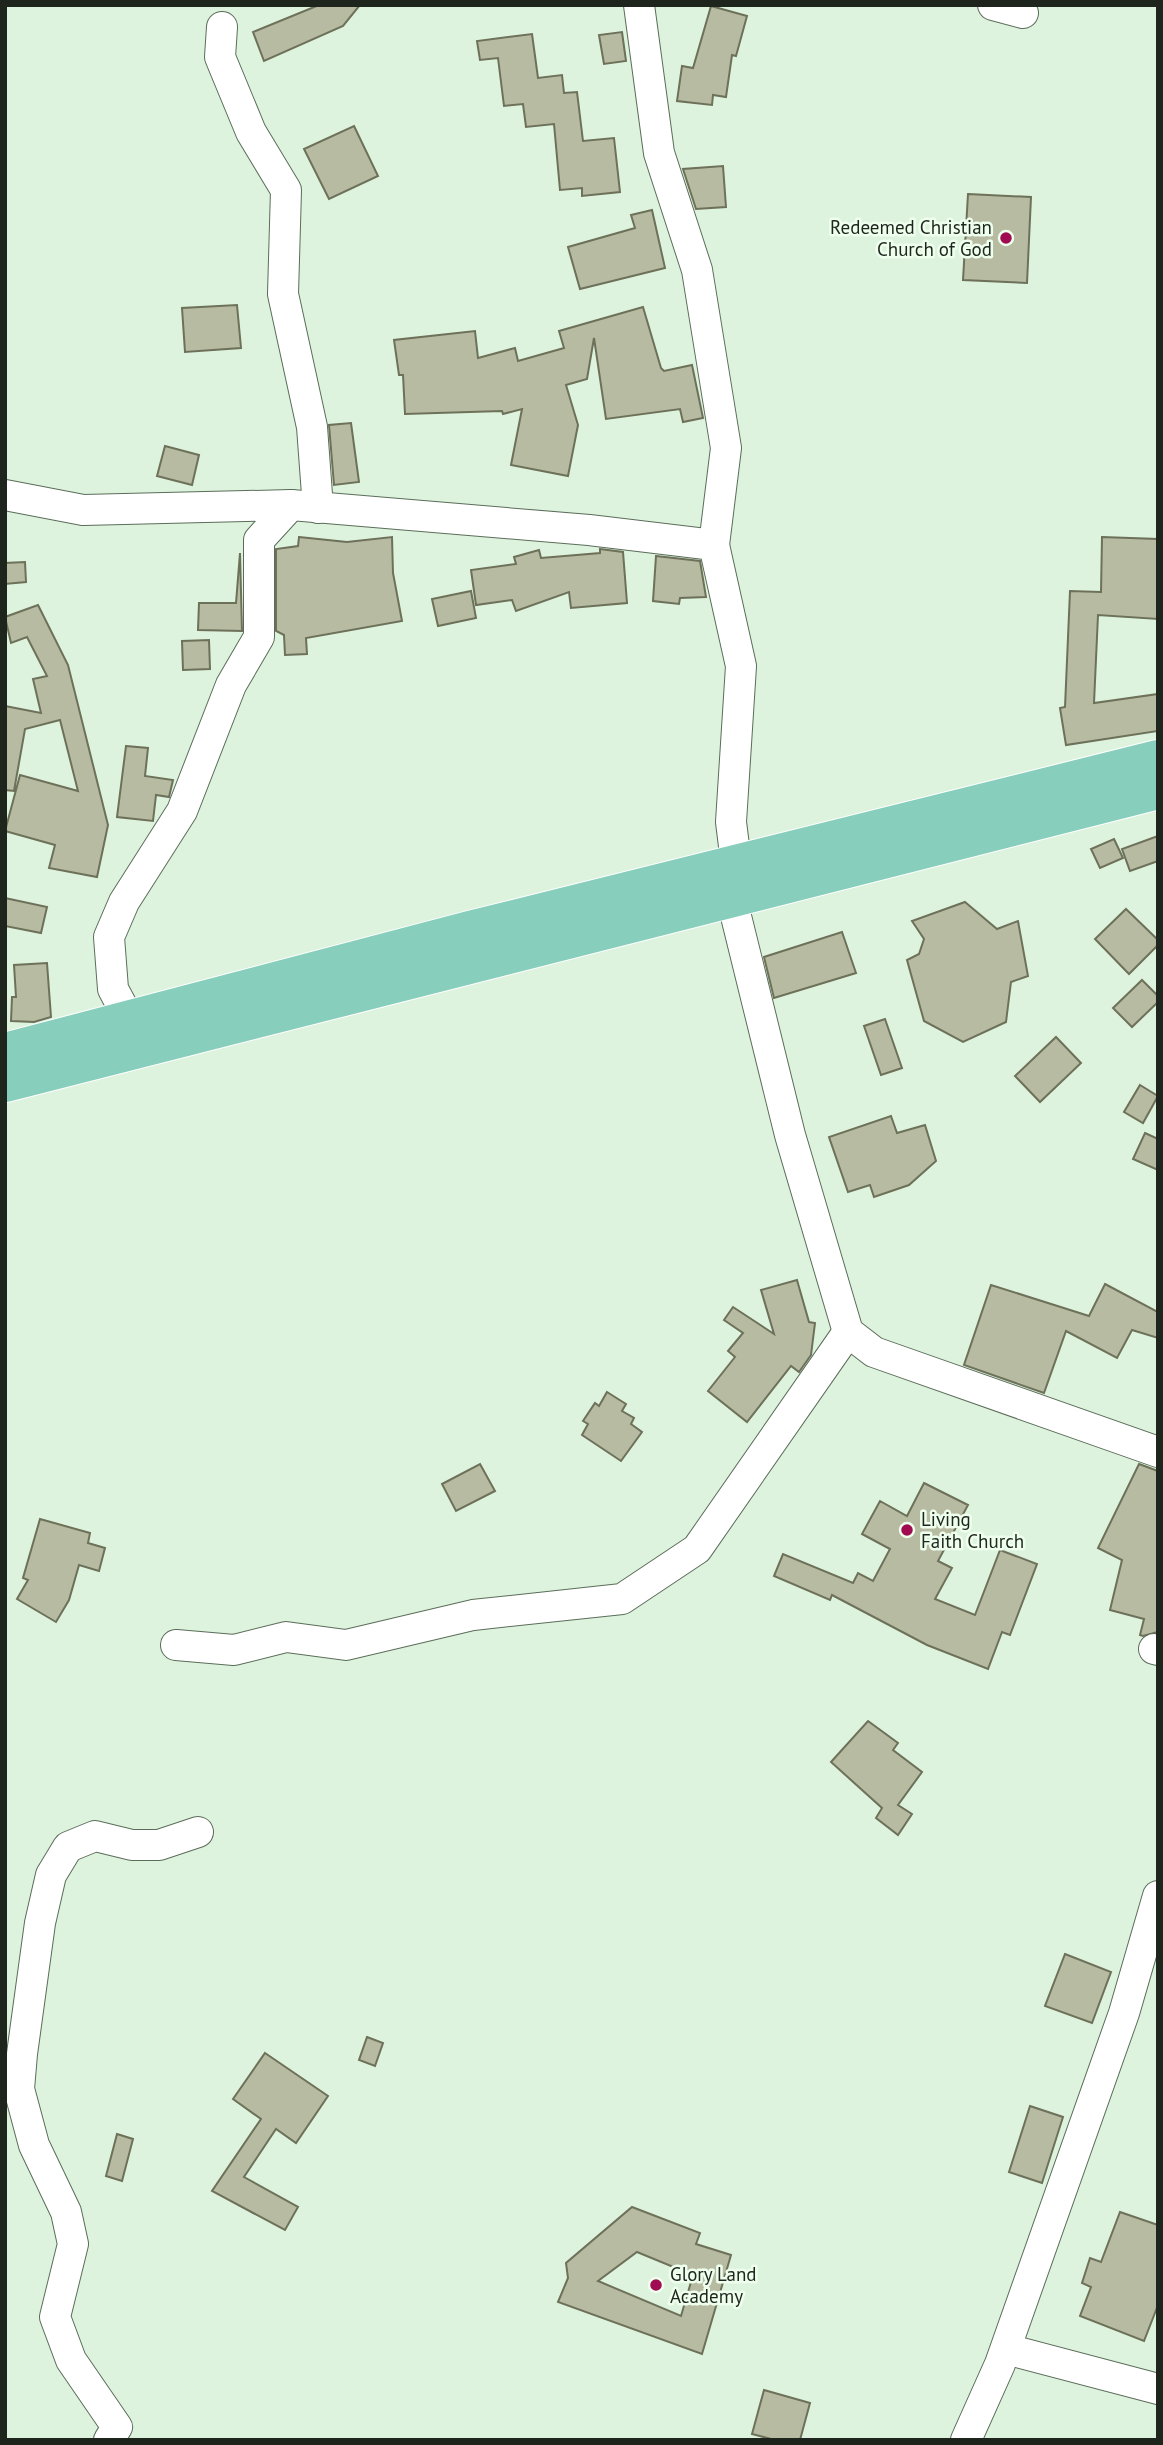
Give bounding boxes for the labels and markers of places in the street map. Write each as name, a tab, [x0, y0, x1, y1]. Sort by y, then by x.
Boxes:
place label: Redeemed Christian Church of God	[830, 215, 992, 261]
marker: Redeemed Christian Church of God	[998, 230, 1014, 246]
place label: Living Faith Church	[921, 1507, 1024, 1553]
marker: Living Faith Church	[899, 1522, 915, 1538]
place label: Glory Land Academy	[670, 2262, 757, 2308]
marker: Glory Land Academy	[648, 2277, 664, 2293]

